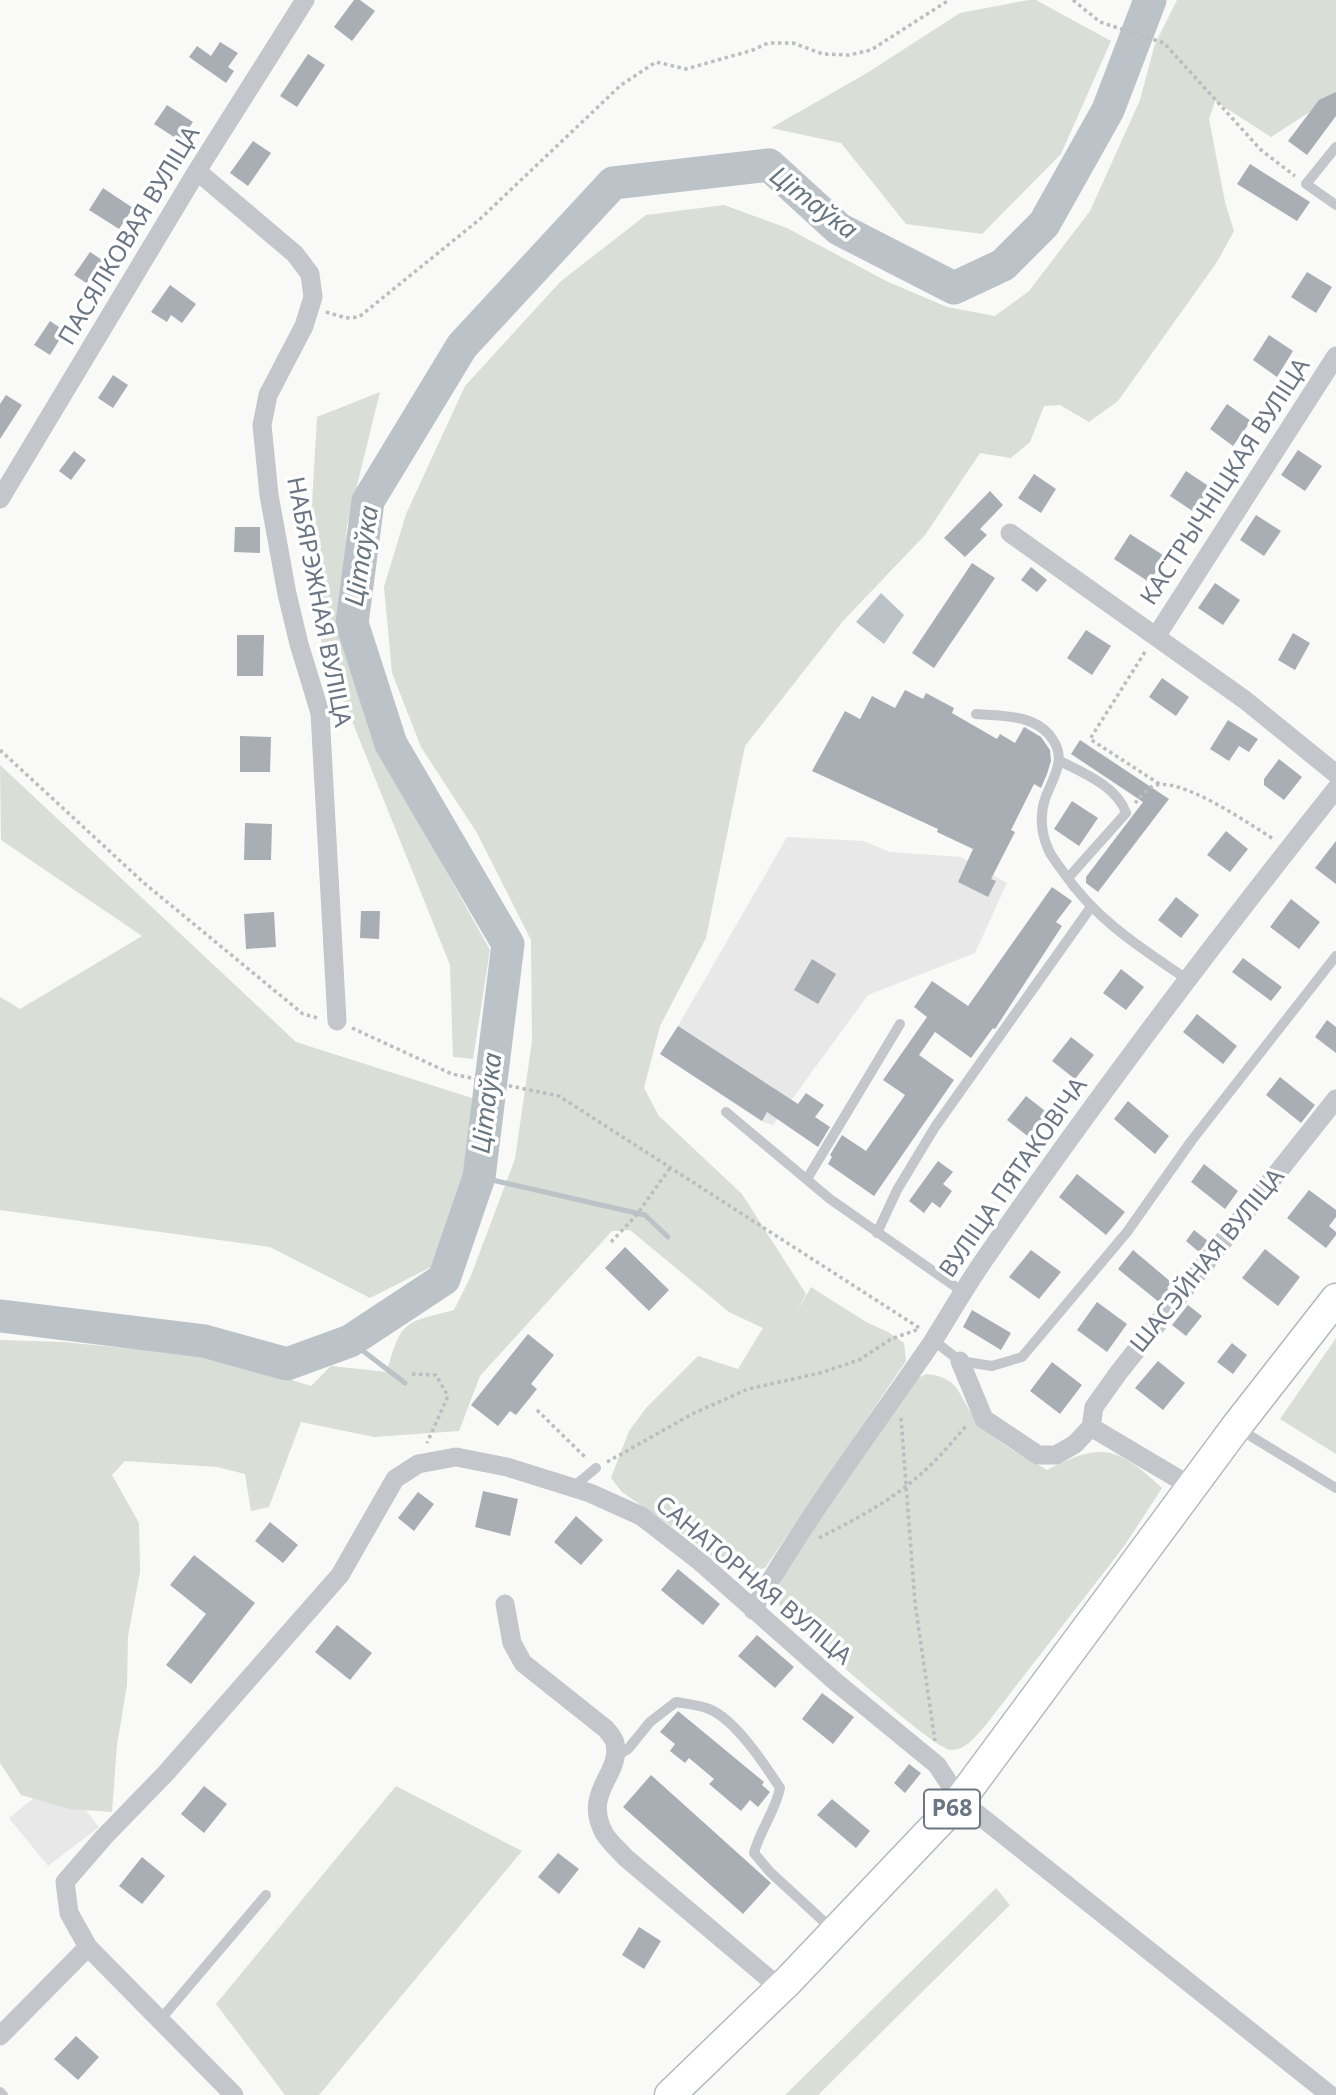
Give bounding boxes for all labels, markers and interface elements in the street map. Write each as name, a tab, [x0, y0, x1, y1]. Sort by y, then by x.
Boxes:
street label: ПАСЯЛКОВАЯ ВУЛІЦА	[53, 121, 207, 351]
water label: Цітаўка	[763, 161, 863, 247]
street label: КАСТРЫЧНІЦКАЯ ВУЛІЦА	[1135, 353, 1317, 611]
street label: НАБЯРЭЖНАЯ ВУЛІЦА	[280, 475, 356, 729]
water label: Цітаўка	[340, 503, 386, 609]
water label: Цітаўка	[466, 1051, 510, 1155]
street label: ВУЛІЦА ПЯТАКОВІЧА	[934, 1072, 1094, 1284]
street label: ШАСЭЙНАЯ ВУЛІЦА	[1125, 1163, 1291, 1359]
street label: САНАТОРНАЯ ВУЛІЦА	[649, 1490, 857, 1672]
road number: Р68	[924, 1790, 980, 1828]

